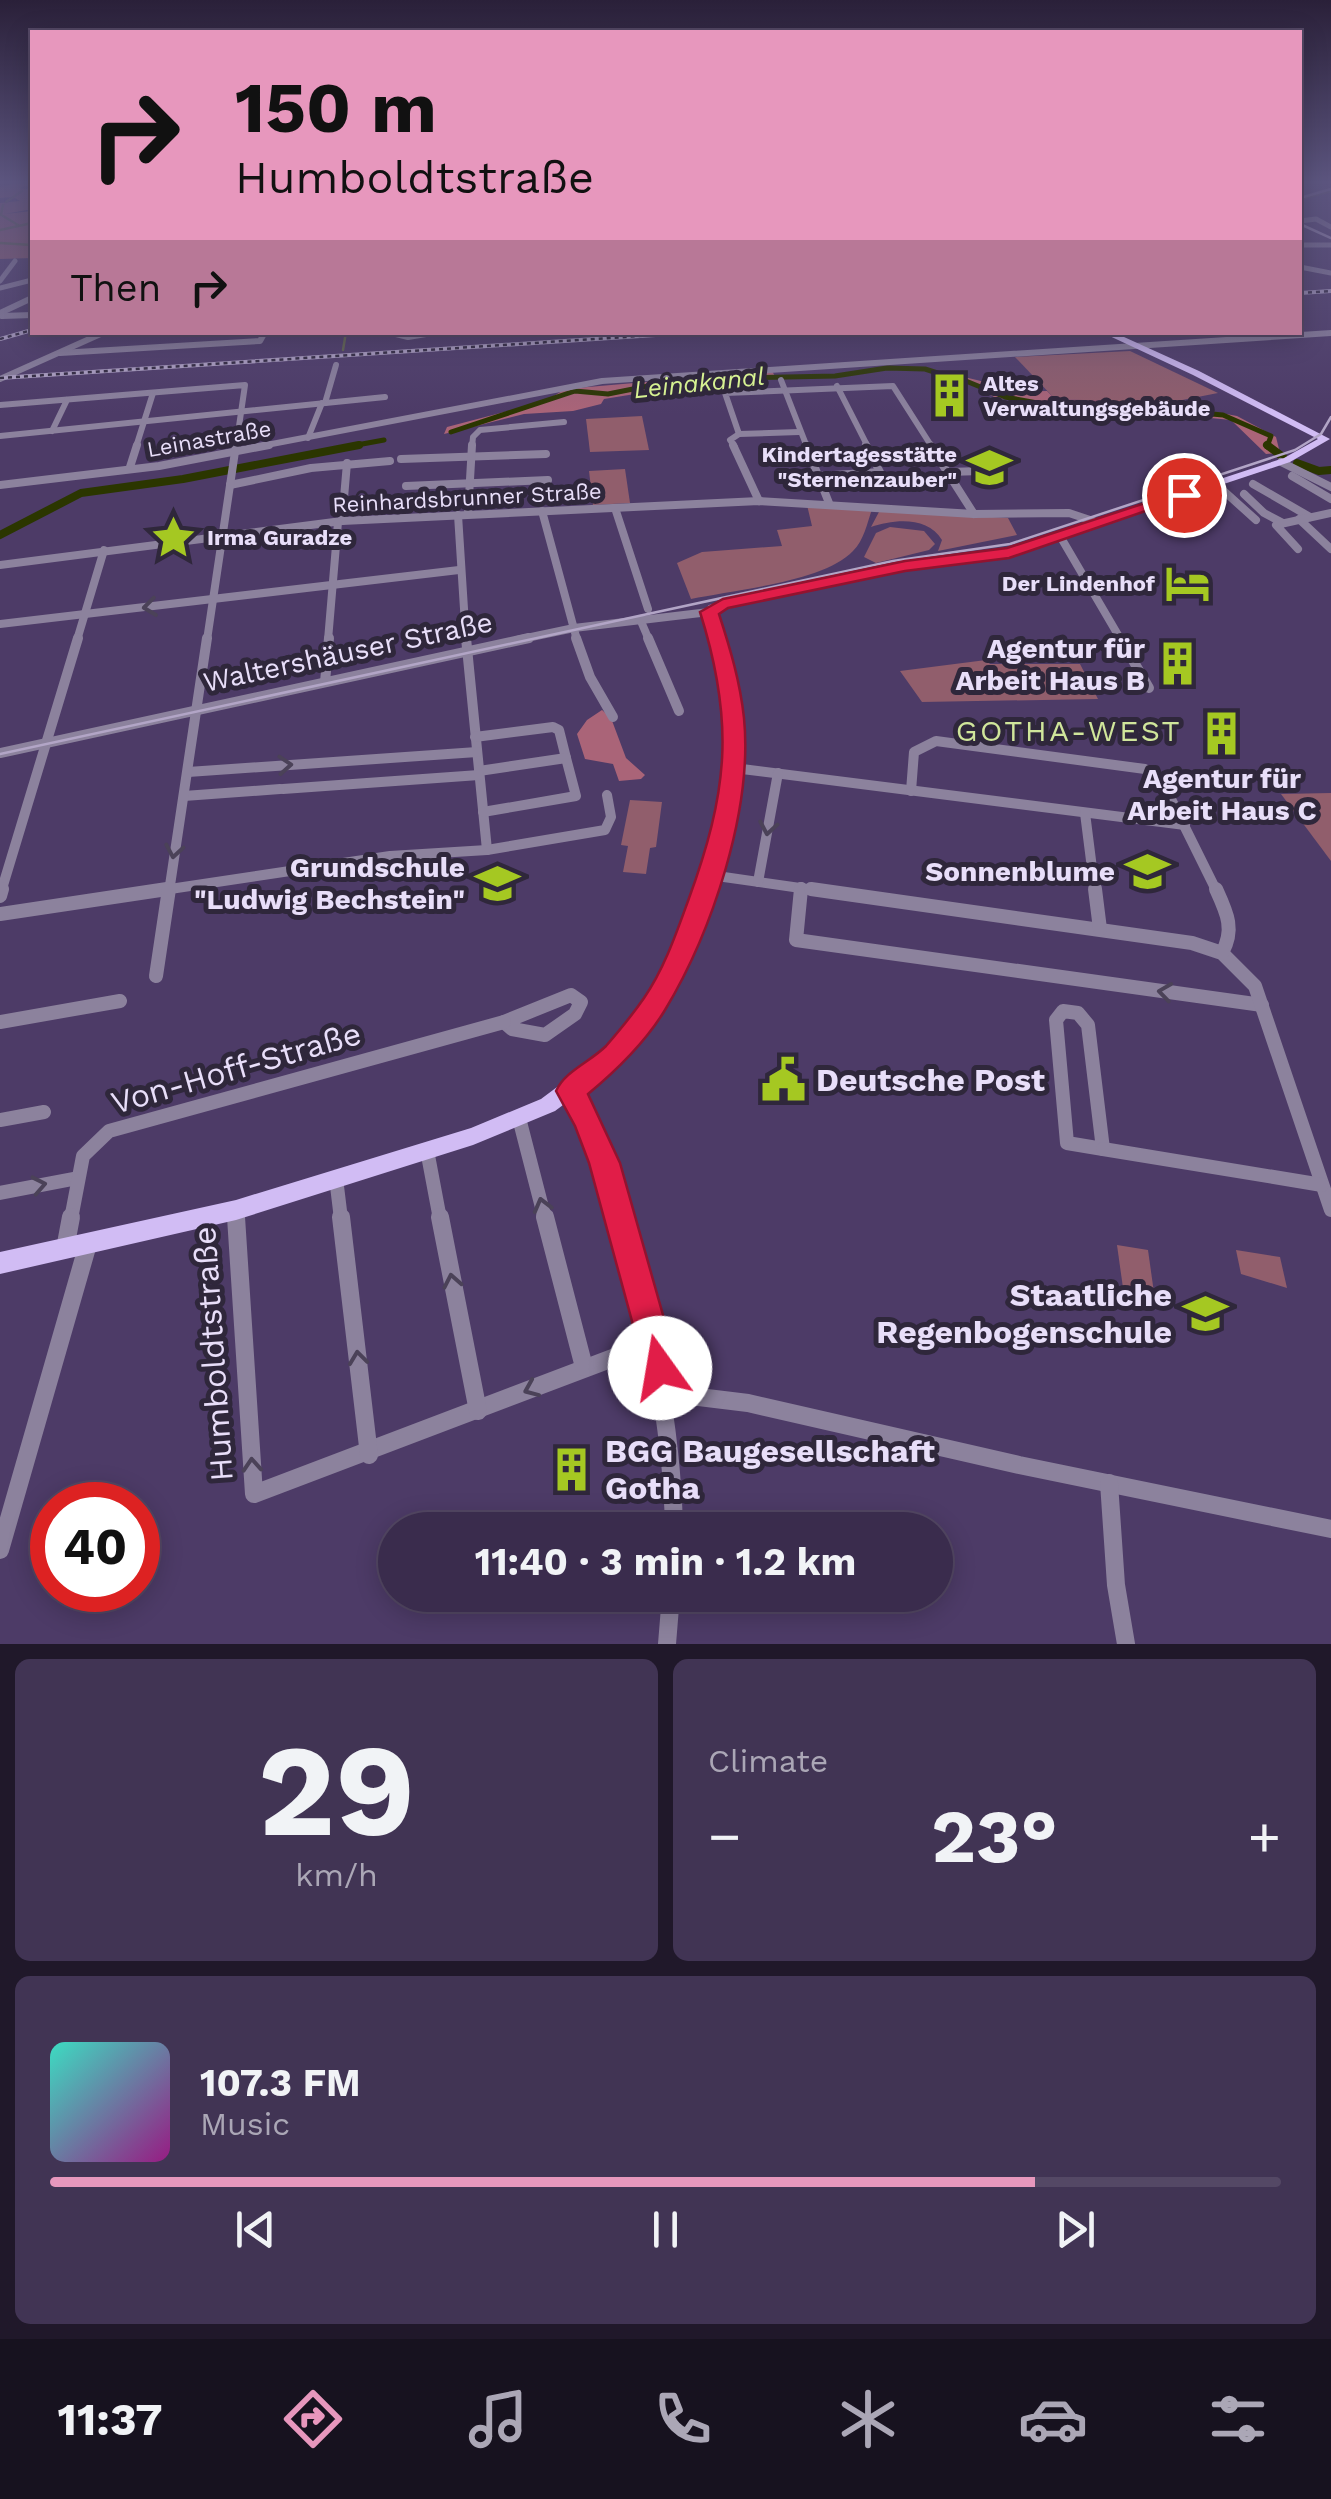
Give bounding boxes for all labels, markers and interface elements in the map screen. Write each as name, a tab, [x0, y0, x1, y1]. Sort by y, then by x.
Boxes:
text: 150 m	[235, 67, 437, 149]
icon: right	[70, 70, 200, 200]
text: Humboldtstraße	[235, 151, 594, 204]
icon: right	[181, 260, 236, 315]
text: Then	[70, 266, 161, 310]
water label: Leinakanal	[632, 362, 766, 404]
place label: Altes Verwaltungsgebäude	[983, 371, 1211, 421]
building icon: Altes Verwaltungsgebäude	[926, 372, 974, 420]
street label: Leinastraße	[145, 416, 273, 462]
place label: Kindertagesstätte "Sternenzauber"	[762, 442, 957, 492]
school or university icon: Kindertagesstätte "Sternenzauber"	[966, 443, 1014, 491]
pin	[1142, 453, 1227, 538]
icon: arrive	[1157, 468, 1212, 523]
street label: Reinhardsbrunner Straße	[332, 478, 602, 518]
place icon: Irma Guradze	[150, 513, 198, 561]
place label: Irma Guradze	[207, 525, 352, 550]
hotel icon: Der Lindenhof	[1164, 559, 1212, 607]
place label: Der Lindenhof	[1002, 571, 1156, 596]
one-way arrow	[141, 596, 157, 617]
street label: Waltershäuser Straße	[200, 605, 496, 699]
place label: Agentur für Arbeit Haus B	[956, 632, 1145, 697]
building icon: Agentur für Arbeit Haus B	[1154, 640, 1202, 688]
building icon: Agentur für Arbeit Haus C	[1198, 709, 1246, 757]
district label: GOTHA-WEST	[956, 713, 1182, 748]
one-way arrow	[278, 755, 294, 776]
place label: Agentur für Arbeit Haus C	[1127, 762, 1317, 827]
one-way arrow	[758, 819, 779, 836]
one-way arrow	[164, 843, 185, 859]
school or university icon: Sonnenblume	[1124, 847, 1172, 895]
place label: Grundschule "Ludwig Bechstein"	[194, 851, 465, 916]
place label: Sonnenblume	[925, 855, 1115, 888]
school or university icon: Grundschule "Ludwig Bechstein"	[474, 859, 522, 907]
one-way arrow	[1157, 982, 1174, 1003]
street label: Von-Hoff-Straße	[107, 1014, 365, 1122]
public building icon: Deutsche Post	[759, 1056, 807, 1104]
place label: Deutsche Post	[816, 1061, 1045, 1099]
one-way arrow	[30, 1176, 47, 1197]
one-way arrow	[532, 1197, 553, 1214]
street label: Humboldtstraße	[185, 1225, 241, 1483]
one-way arrow	[443, 1273, 464, 1290]
place label: Staatliche Regenbogenschule	[876, 1276, 1172, 1351]
school or university icon: Staatliche Regenbogenschule	[1181, 1289, 1229, 1337]
position arrow	[608, 1316, 712, 1420]
one-way arrow	[348, 1350, 369, 1366]
one-way arrow	[523, 1377, 541, 1397]
place label: BGG Baugesellschaft Gotha	[605, 1432, 935, 1507]
building icon: BGG Baugesellschaft Gotha	[548, 1445, 596, 1493]
one-way arrow	[242, 1457, 263, 1473]
speed limit sign: 40	[30, 1482, 160, 1612]
text: 11:40 · 3 min · 1.2 km	[475, 1540, 856, 1584]
text: 29	[258, 1714, 415, 1867]
text: Climate	[708, 1742, 828, 1780]
text: 23°	[931, 1792, 1058, 1880]
text: −	[708, 1804, 741, 1868]
text: +	[1248, 1804, 1281, 1868]
text: km/h	[295, 1856, 378, 1894]
text: 107.3 FM	[200, 2061, 361, 2105]
text: Music	[200, 2105, 290, 2143]
icon: previous	[228, 2202, 283, 2257]
icon: pause	[638, 2202, 693, 2257]
icon: next	[1048, 2202, 1103, 2257]
icon: directions	[278, 2384, 348, 2454]
icon: music	[463, 2384, 533, 2454]
icon: phone	[648, 2384, 718, 2454]
icon: climate	[833, 2384, 903, 2454]
icon: car	[1018, 2384, 1088, 2454]
icon: filters	[1203, 2384, 1273, 2454]
text: 11:37	[58, 2393, 163, 2446]

